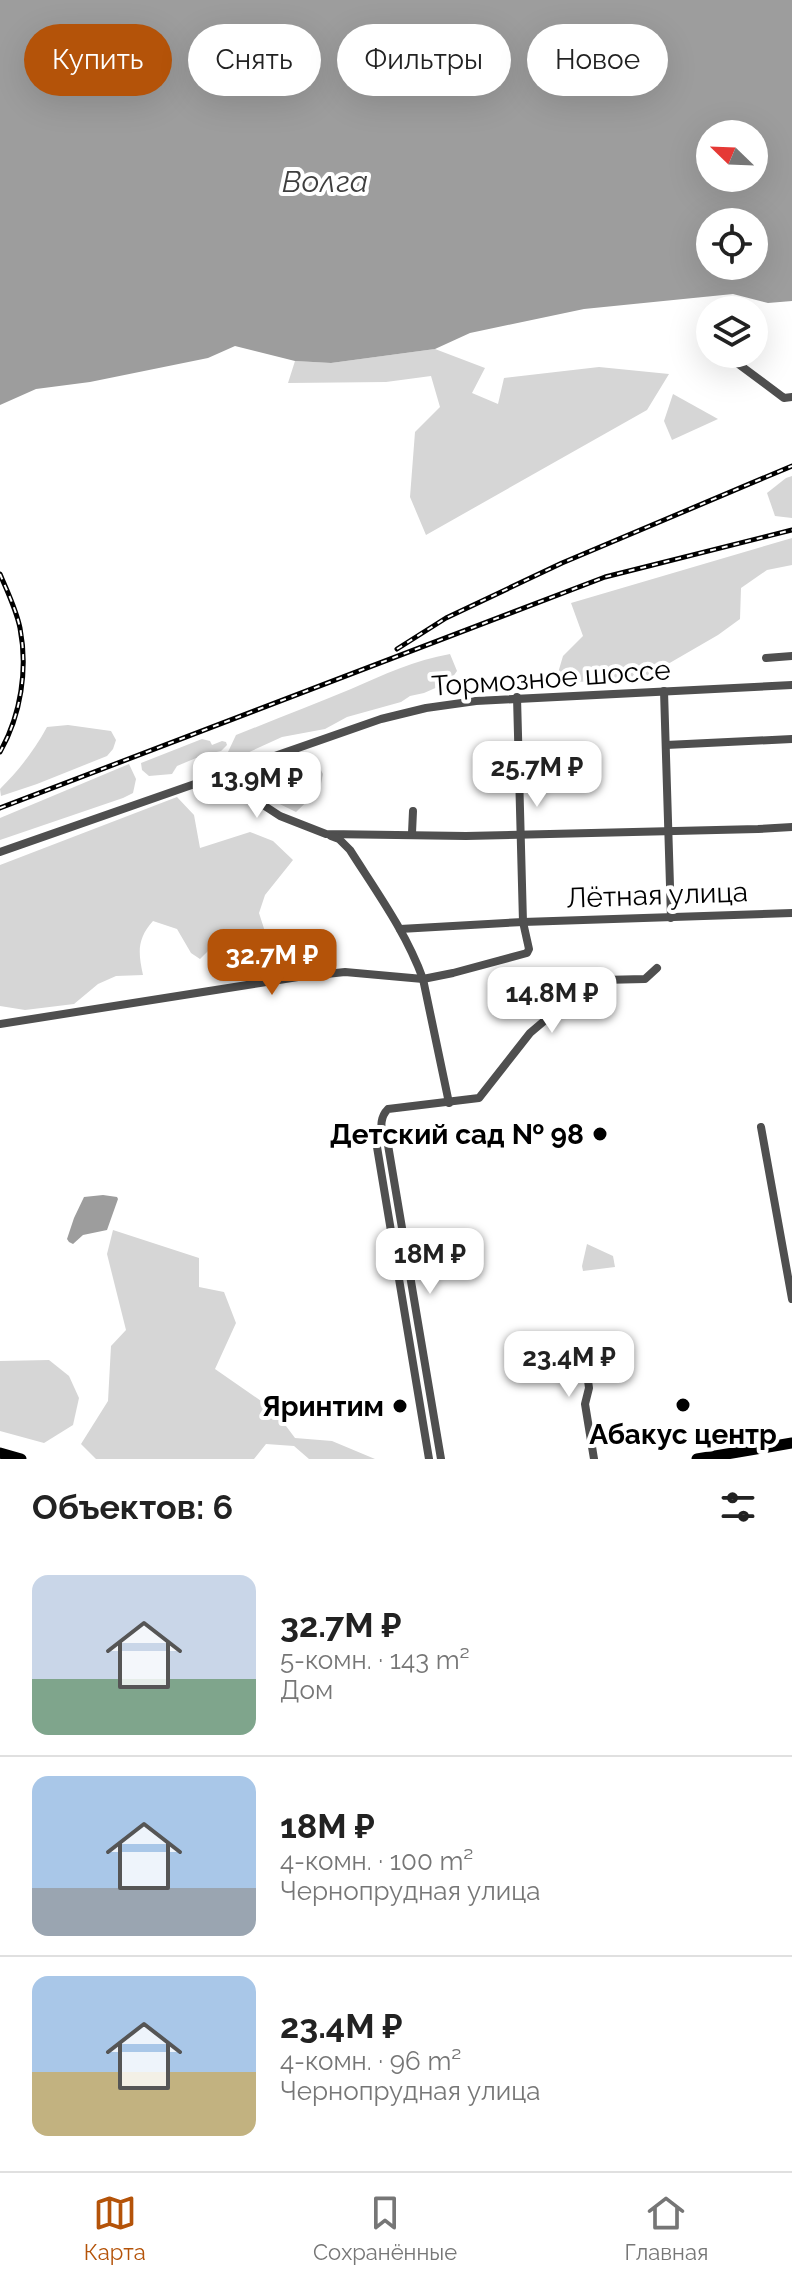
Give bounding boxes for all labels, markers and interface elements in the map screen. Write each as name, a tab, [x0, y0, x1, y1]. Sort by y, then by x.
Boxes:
chip: Купить	[24, 24, 172, 96]
chip: Снять	[188, 24, 321, 96]
chip: Фильтры	[337, 24, 511, 96]
chip: Новое	[527, 24, 668, 96]
north arrow	[696, 120, 768, 192]
map controls	[696, 120, 768, 368]
water label: Волга	[282, 164, 368, 199]
button: locate	[696, 208, 768, 280]
button: layers	[696, 296, 768, 368]
street label: Тормозное шоссе	[430, 653, 672, 703]
pin: 25.7M ₽	[463, 741, 611, 809]
pin: 13.9M ₽	[183, 752, 331, 820]
text: 25.7M ₽	[491, 752, 583, 782]
text: 13.9M ₽	[211, 763, 303, 793]
street label: Лётная улица	[566, 875, 748, 915]
pin: 32.7M ₽	[198, 929, 346, 997]
text: 32.7M ₽	[226, 940, 318, 970]
pin: 14.8M ₽	[478, 967, 626, 1035]
text: 14.8M ₽	[505, 978, 599, 1008]
place label: Детский сад № 98	[330, 1118, 584, 1151]
marker: Детский сад № 98	[591, 1125, 609, 1143]
pin: 18M ₽	[374, 1228, 486, 1296]
text: 18M ₽	[394, 1239, 466, 1269]
pin: 23.4M ₽	[495, 1331, 643, 1399]
text: 23.4M ₽	[522, 1342, 616, 1372]
place label: Яринтим	[262, 1390, 384, 1423]
marker: Абакус центр	[674, 1396, 692, 1414]
marker: Яринтим	[391, 1397, 409, 1415]
place label: Абакус центр	[589, 1418, 777, 1451]
icon: filters	[716, 1485, 760, 1529]
text: Объектов: 6	[32, 1487, 233, 1527]
text: 32.7M ₽	[280, 1605, 402, 1645]
icon: home	[96, 1607, 192, 1703]
text: 5-комн. · 143 m²	[280, 1645, 470, 1675]
text: Дом	[280, 1675, 333, 1705]
text: 18M ₽	[280, 1806, 375, 1846]
icon: home	[96, 1808, 192, 1904]
text: 4-комн. · 100 m²	[280, 1846, 473, 1876]
text: Чернопрудная улица	[280, 1876, 540, 1906]
text: 23.4M ₽	[280, 2006, 403, 2046]
icon: home	[96, 2008, 192, 2104]
text: 4-комн. · 96 m²	[280, 2046, 461, 2076]
text: Чернопрудная улица	[280, 2076, 540, 2106]
tab: Карта	[84, 2191, 146, 2265]
tab: Сохранённые	[313, 2191, 457, 2265]
tab: Главная	[624, 2191, 708, 2265]

